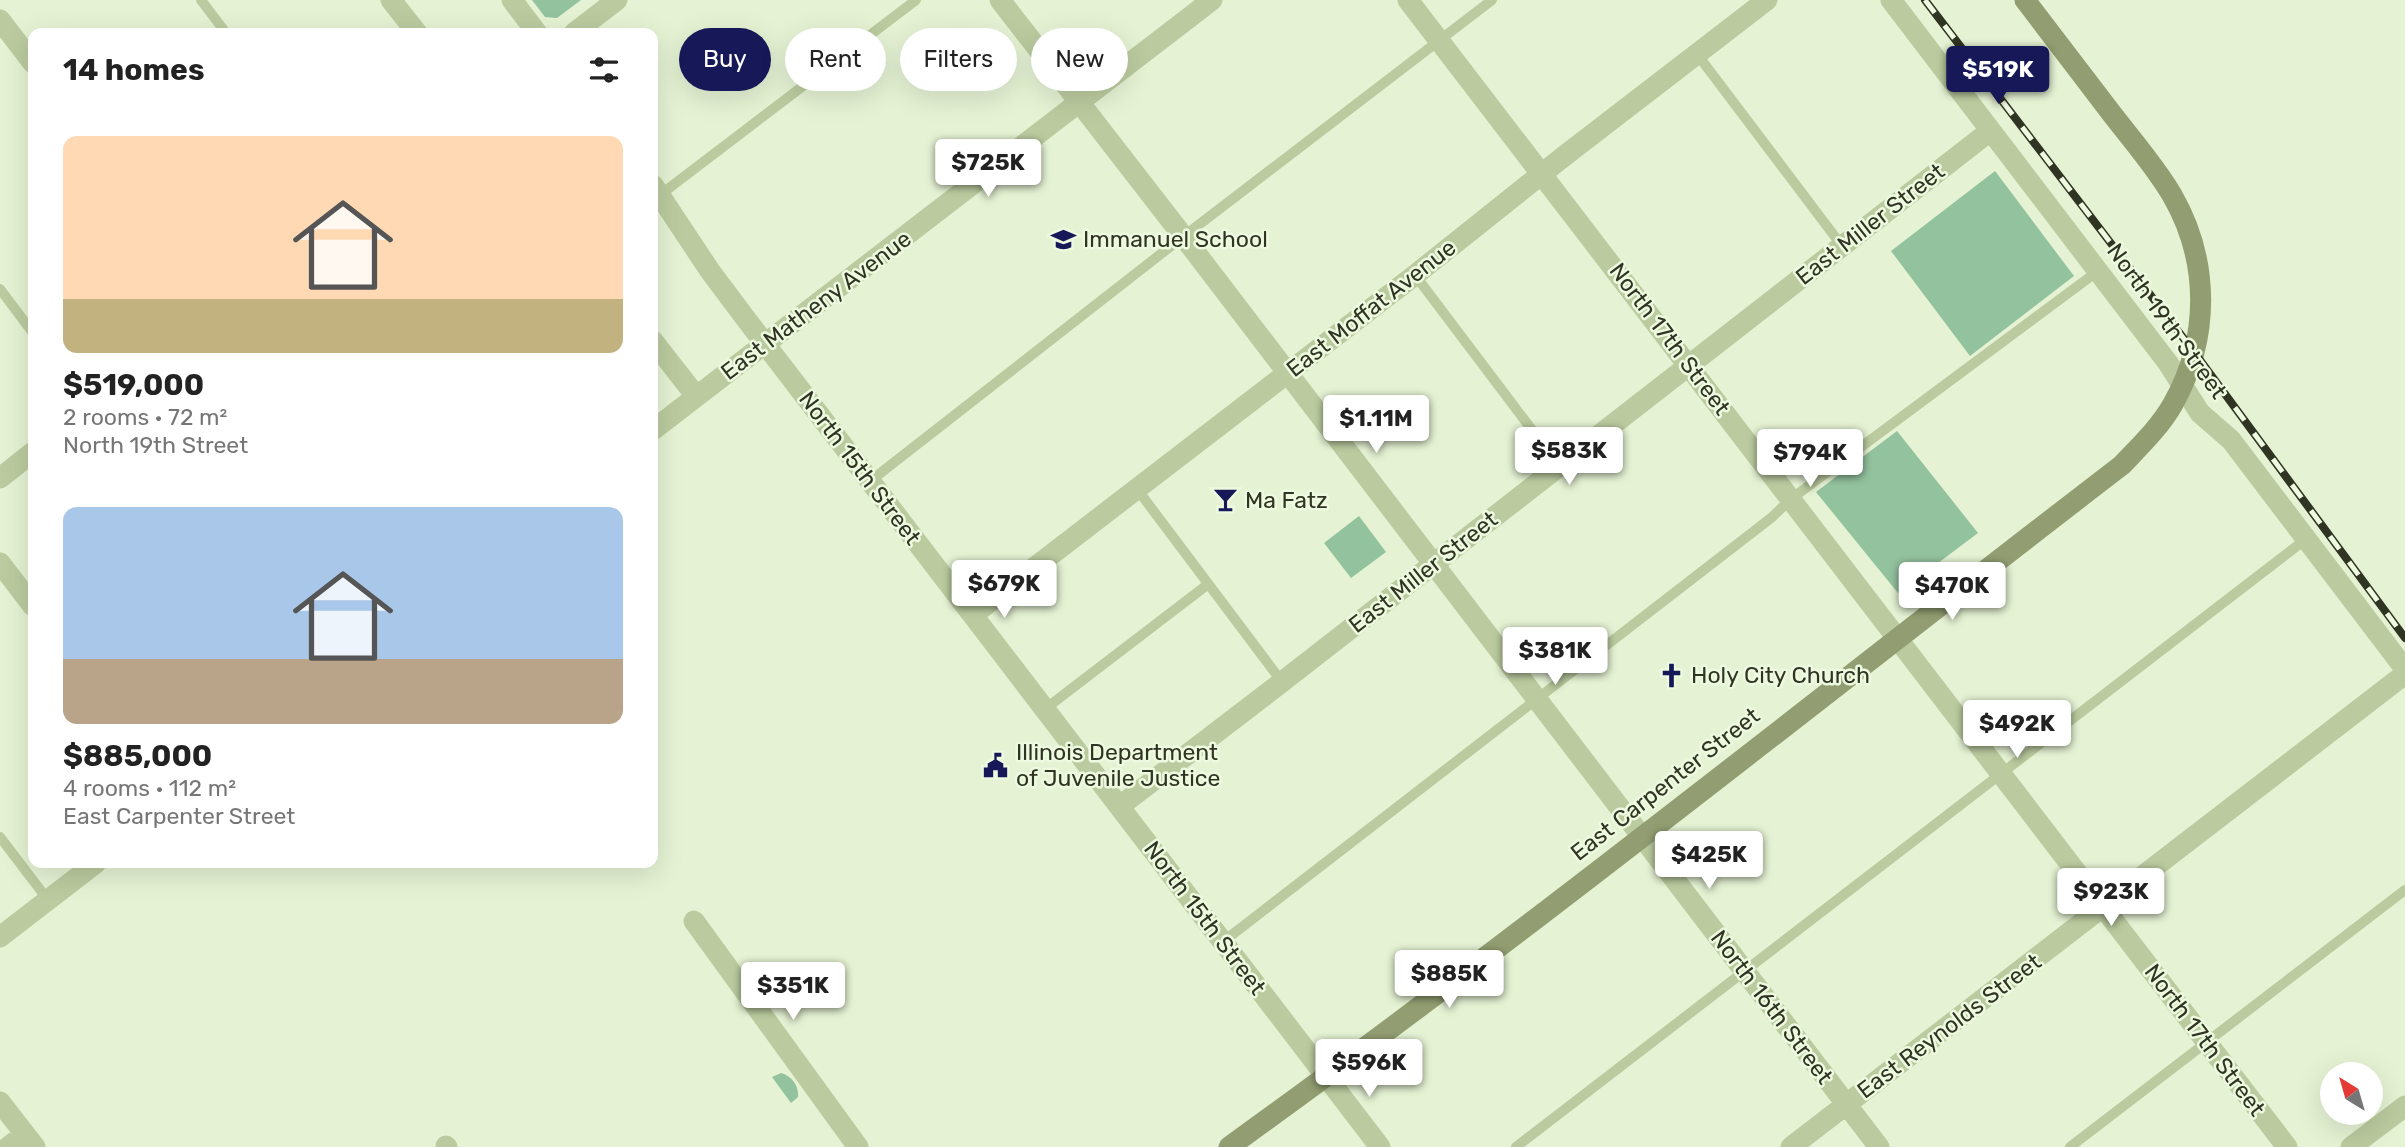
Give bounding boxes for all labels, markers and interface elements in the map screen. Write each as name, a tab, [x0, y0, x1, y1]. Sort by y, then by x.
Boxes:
chip: Buy	[679, 28, 771, 91]
chip: Rent	[785, 28, 886, 91]
chip: Filters	[900, 28, 1017, 91]
chip: New	[1031, 28, 1128, 91]
pin: $519K	[1949, 46, 2047, 106]
icon: filters	[585, 51, 623, 89]
text: 14 homes	[63, 52, 205, 88]
text: $519K	[1962, 55, 2034, 83]
pin: $725K	[939, 140, 1037, 199]
text: $725K	[951, 148, 1025, 176]
street label: East Miller Street	[1790, 157, 1950, 291]
icon: home	[280, 182, 406, 308]
street label: East Matheny Avenue	[715, 224, 917, 386]
school or university icon: Immanuel School	[1049, 225, 1077, 253]
place label: Immanuel School	[1083, 225, 1268, 253]
street label: East Moffat Avenue	[1281, 233, 1461, 383]
street label: North 19th Street	[2101, 238, 2233, 404]
street label: North 17th Street	[1604, 257, 1736, 421]
text: $519,000	[63, 367, 204, 403]
street label: North 15th Street	[793, 386, 927, 550]
pin: $1.11M	[1319, 396, 1433, 455]
text: 2 rooms · 72 m²	[63, 403, 227, 431]
text: $1.11M	[1339, 404, 1413, 432]
pin: $583K	[1520, 428, 1618, 487]
pin: $794K	[1761, 430, 1859, 489]
text: North 19th Street	[63, 431, 248, 459]
text: $583K	[1531, 436, 1607, 464]
text: $794K	[1773, 438, 1847, 466]
bar icon: Ma Fatz	[1211, 486, 1239, 514]
place label: Ma Fatz	[1245, 486, 1328, 514]
street label: East Miller Street	[1343, 505, 1503, 639]
icon: home	[280, 553, 406, 679]
pin: $679K	[955, 560, 1053, 620]
pin: $470K	[1903, 562, 2001, 622]
text: $679K	[968, 569, 1040, 597]
text: $470K	[1915, 571, 1989, 599]
pin: $381K	[1506, 628, 1604, 687]
text: $381K	[1519, 636, 1591, 664]
church icon: Holy City Church	[1657, 661, 1685, 689]
place label: Holy City Church	[1691, 661, 1870, 689]
pin: $492K	[1968, 700, 2066, 760]
street label: East Carpenter Street	[1565, 701, 1765, 867]
text: $492K	[1979, 709, 2055, 737]
text: $885,000	[63, 738, 212, 774]
place label: Illinois Department of Juvenile Justice	[1016, 738, 1220, 792]
public building icon: Illinois Department of Juvenile Justice	[982, 751, 1010, 779]
text: 4 rooms · 112 m²	[63, 774, 236, 802]
text: East Carpenter Street	[63, 802, 295, 830]
pin: $425K	[1660, 832, 1758, 891]
street label: North 15th Street	[1138, 836, 1272, 1000]
text: $425K	[1671, 840, 1747, 868]
pin: $923K	[2062, 869, 2160, 928]
text: $923K	[2073, 877, 2149, 905]
street label: North 16th Street	[1705, 925, 1839, 1089]
street label: East Reynolds Street	[1851, 948, 2047, 1104]
pin: $885K	[1400, 950, 1498, 1010]
street label: North 17th Street	[2139, 958, 2271, 1122]
text: $885K	[1411, 959, 1487, 987]
pin: $351K	[744, 962, 842, 1022]
text: $351K	[757, 971, 829, 999]
pin: $596K	[1320, 1040, 1418, 1099]
text: $596K	[1331, 1048, 1407, 1076]
north arrow	[2320, 1062, 2384, 1125]
map controls	[2320, 1062, 2383, 1125]

